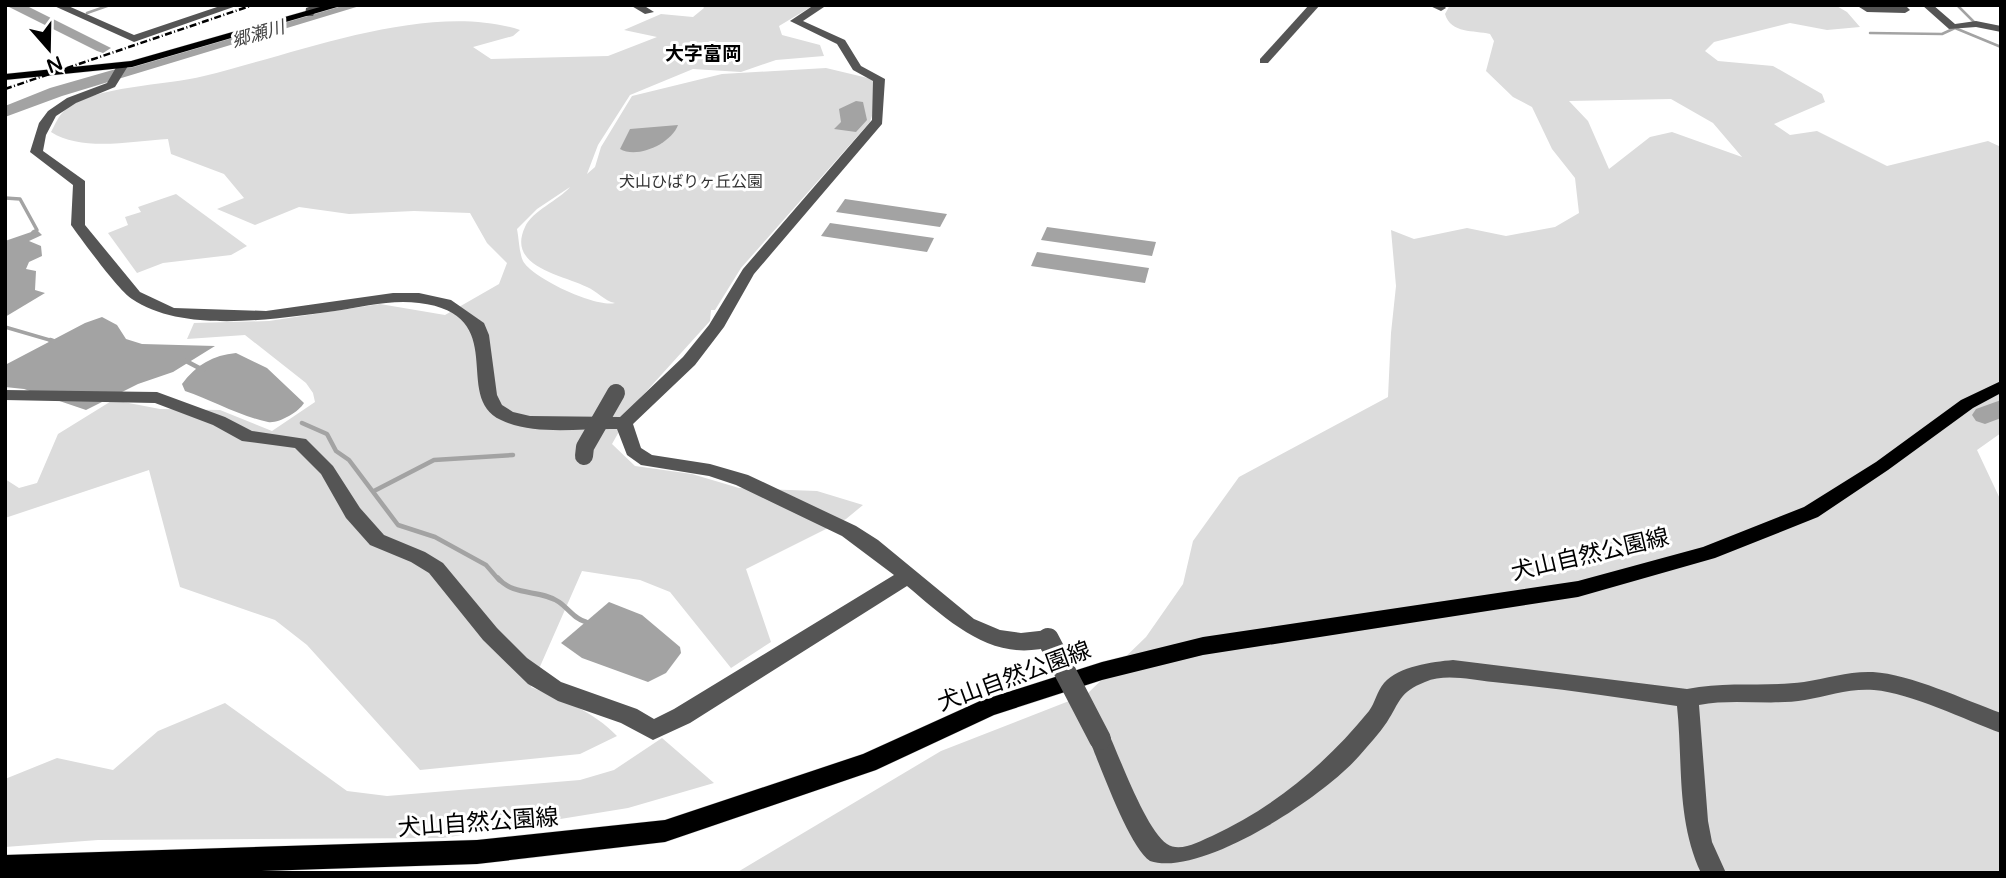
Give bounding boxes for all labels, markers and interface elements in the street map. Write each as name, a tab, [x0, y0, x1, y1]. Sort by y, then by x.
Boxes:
north arrow	[14, 14, 84, 84]
water label: 郷瀬川	[229, 15, 289, 52]
district label: 大字富岡	[665, 43, 741, 65]
text: N	[44, 51, 65, 77]
park label: 犬山ひばりヶ丘公園	[619, 172, 763, 192]
street label: 犬山自然公園線	[1509, 523, 1672, 587]
street label: 犬山自然公園線	[934, 636, 1095, 718]
street label: 犬山自然公園線	[397, 803, 559, 843]

